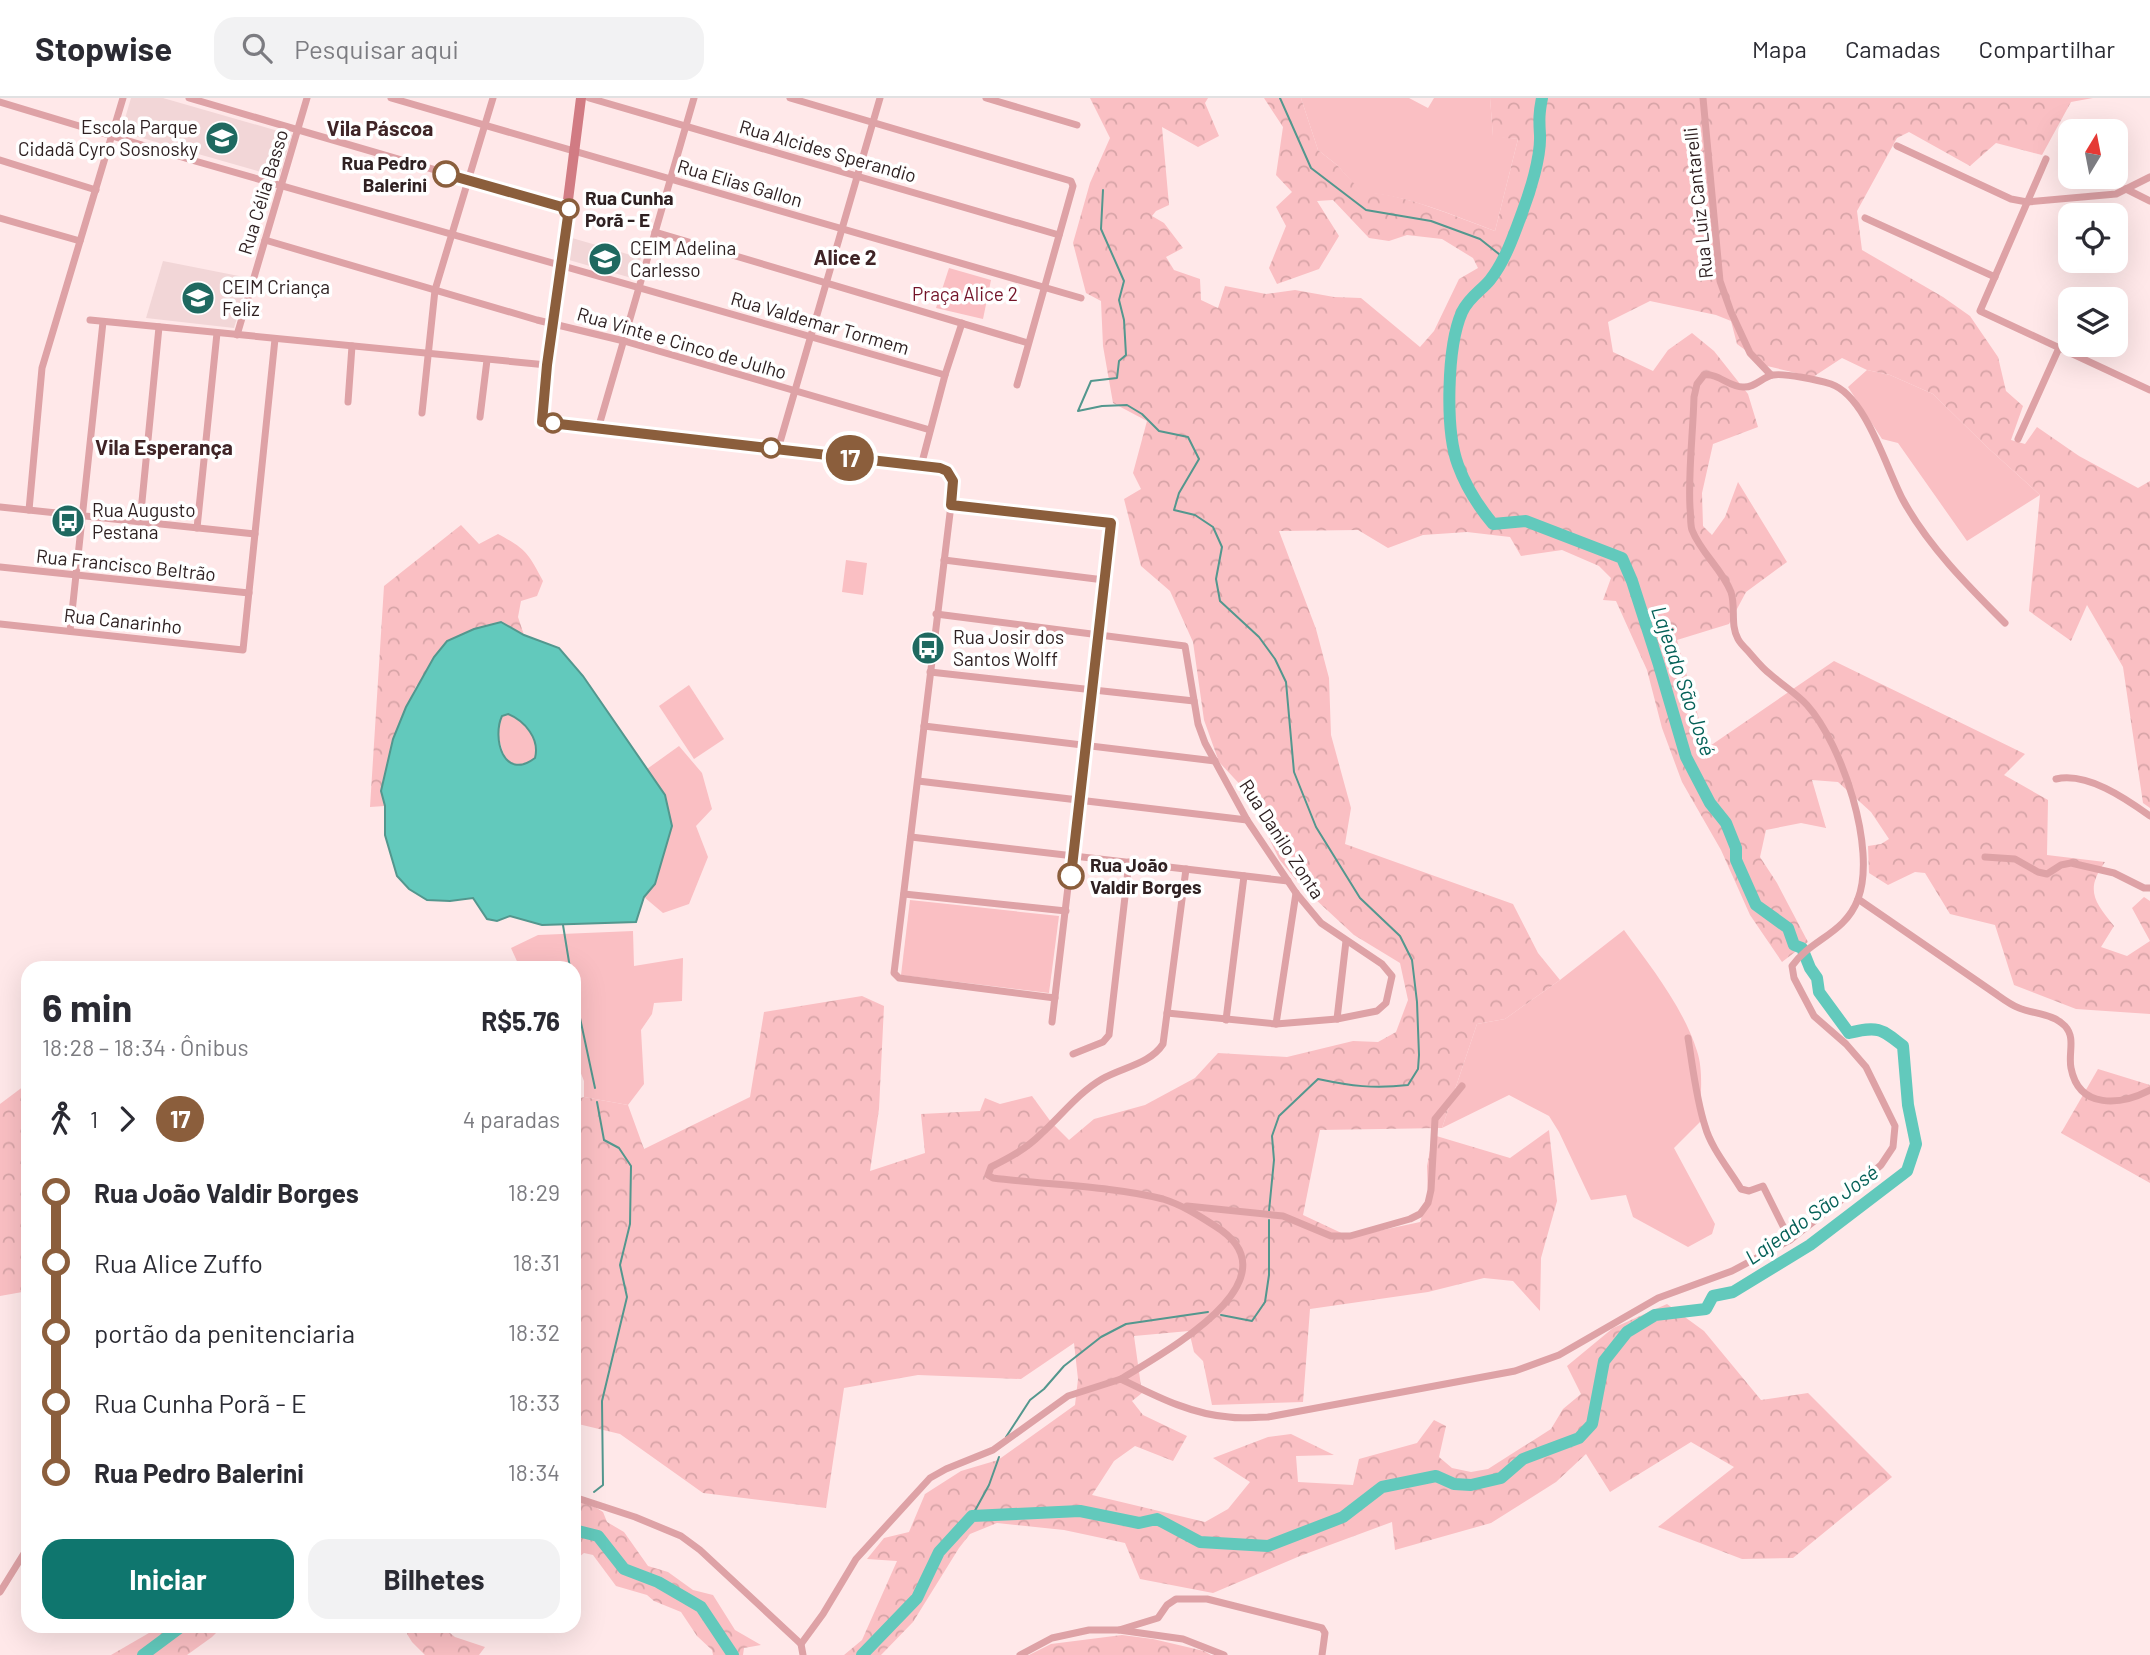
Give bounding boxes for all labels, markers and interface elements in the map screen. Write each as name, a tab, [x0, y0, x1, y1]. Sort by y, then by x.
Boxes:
search box	[214, 17, 704, 80]
text: Stopwise	[35, 28, 172, 68]
icon: search	[238, 29, 276, 67]
text: Pesquisar aqui	[294, 33, 459, 64]
text: Mapa	[1752, 34, 1807, 63]
text: Camadas	[1845, 34, 1941, 63]
text: Compartilhar	[1979, 34, 2115, 63]
street label: Rua Alcides Sperandio	[737, 114, 919, 187]
place label: Escola Parque Cidadã Cyro Sosnosky	[18, 115, 198, 160]
district label: Vila Páscoa	[327, 115, 433, 140]
school or university icon: Escola Parque Cidadã Cyro Sosnosky	[203, 119, 241, 157]
north arrow	[2058, 119, 2128, 189]
map controls	[2058, 119, 2128, 357]
street label: Rua Luiz Cantarelli	[1678, 126, 1717, 280]
street label: Rua Célia Basso	[233, 127, 292, 257]
place label: Rua Pedro Balerini	[342, 151, 427, 196]
street label: Rua Elias Gallon	[675, 154, 805, 211]
marker: Rua Pedro Balerini	[433, 161, 459, 187]
place label: Rua Cunha Porã - E	[585, 186, 674, 231]
marker: Rua Cunha Porã - E	[559, 199, 579, 219]
button: locate	[2058, 203, 2128, 273]
place label: CEIM Adelina Carlesso	[630, 236, 736, 281]
school or university icon: CEIM Adelina Carlesso	[586, 240, 624, 278]
district label: Alice 2	[813, 244, 877, 269]
place label: CEIM Criança Feliz	[222, 275, 330, 320]
school or university icon: CEIM Criança Feliz	[179, 279, 217, 317]
park label: Praça Alice 2	[912, 282, 1018, 305]
street label: Rua Valdemar Tormem	[728, 286, 912, 359]
button: layers	[2058, 287, 2128, 357]
street label: Rua Vinte e Cinco de Julho	[575, 302, 790, 383]
unlabelled marker	[543, 413, 563, 433]
district label: Vila Esperança	[95, 434, 233, 459]
line badge: 17	[818, 435, 882, 481]
unlabelled marker	[761, 438, 781, 458]
text: 17	[840, 443, 860, 472]
place label: Rua Augusto Pestana	[92, 498, 196, 543]
bus stop icon: Rua Augusto Pestana	[49, 502, 87, 540]
street label: Rua Francisco Beltrão	[35, 544, 217, 585]
water label: Lajeado São José	[1647, 602, 1722, 759]
street label: Rua Canarinho	[63, 603, 183, 638]
place label: Rua Josir dos Santos Wolff	[953, 625, 1064, 670]
bus stop icon: Rua Josir dos Santos Wolff	[909, 629, 947, 667]
street label: Rua Danilo Zonta	[1235, 775, 1330, 903]
place label: Rua João Valdir Borges	[1090, 853, 1202, 898]
marker: Rua João Valdir Borges	[1058, 863, 1084, 889]
text: 6 min	[42, 984, 132, 1030]
text: R$5.76	[481, 1005, 560, 1036]
text: 18:28 – 18:34 · Ônibus	[42, 1033, 249, 1061]
icon: walk	[42, 1100, 80, 1138]
icon: forward	[108, 1100, 146, 1138]
text: 17	[170, 1104, 190, 1133]
text: 1	[90, 1105, 98, 1133]
text: 4 paradas	[463, 1105, 560, 1133]
water label: Lajeado São José	[1740, 1159, 1883, 1269]
text: Rua João Valdir Borges	[94, 1177, 359, 1208]
text: 18:29	[508, 1178, 560, 1206]
text: Rua Alice Zuffo	[94, 1247, 263, 1278]
text: 18:31	[512, 1248, 560, 1276]
text: portão da penitenciaria	[94, 1317, 355, 1348]
text: 18:32	[508, 1318, 560, 1346]
text: Rua Cunha Porã - E	[94, 1387, 307, 1418]
text: 18:33	[508, 1388, 560, 1416]
text: Rua Pedro Balerini	[94, 1457, 304, 1488]
text: 18:34	[508, 1458, 560, 1486]
button: Iniciar	[42, 1539, 294, 1619]
button: Bilhetes	[308, 1539, 560, 1619]

